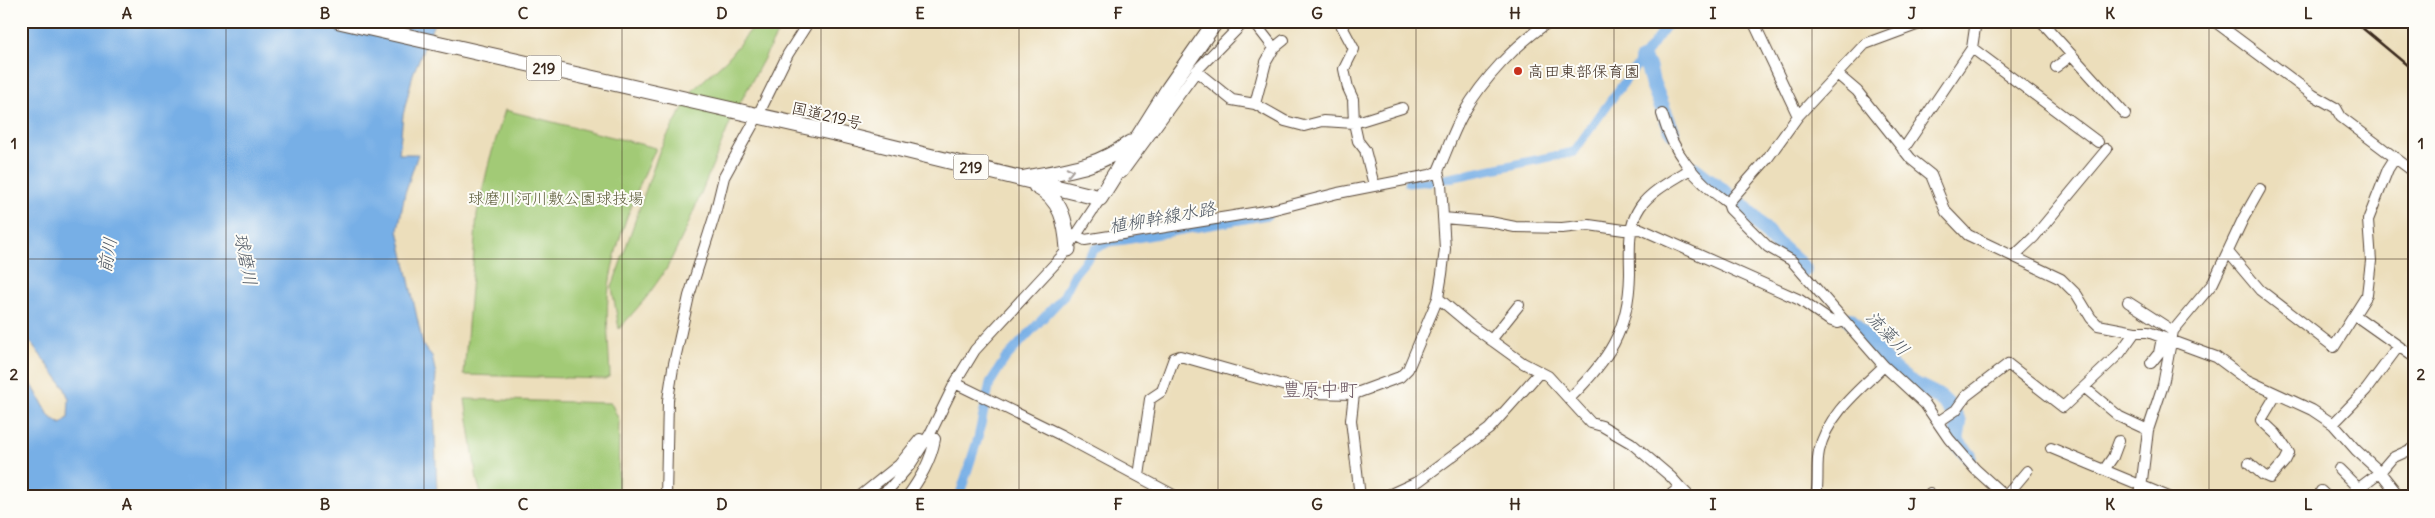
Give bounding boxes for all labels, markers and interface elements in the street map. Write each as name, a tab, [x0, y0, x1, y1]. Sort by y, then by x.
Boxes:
text: A	[122, 3, 132, 23]
text: B	[320, 3, 331, 23]
text: C	[518, 3, 529, 23]
text: D	[716, 3, 728, 23]
text: E	[915, 3, 925, 23]
text: F	[1113, 3, 1123, 23]
text: G	[1311, 3, 1323, 23]
text: H	[1509, 3, 1521, 23]
text: I	[1710, 3, 1717, 23]
text: J	[1908, 3, 1917, 23]
text: K	[2105, 3, 2115, 23]
text: L	[2304, 3, 2313, 23]
road number: 219	[526, 56, 562, 80]
place label: 高田東部保育園	[1528, 61, 1640, 81]
marker: 高田東部保育園	[1512, 65, 1524, 77]
street label: 国道219号	[790, 97, 864, 133]
text: 1	[11, 133, 17, 153]
text: 1	[2418, 133, 2424, 153]
road number: 219	[954, 154, 988, 180]
one-way arrow	[1065, 166, 1074, 176]
park label: 球磨川河川敷公園球技場	[468, 188, 644, 208]
water label: 植柳幹線水路	[1107, 196, 1218, 238]
water label: 球磨川	[230, 230, 262, 288]
water label: 前川	[93, 235, 121, 275]
water label: 流藻川	[1861, 305, 1915, 361]
text: 2	[10, 364, 19, 384]
text: 2	[2417, 364, 2426, 384]
district label: 豊原中町	[1282, 377, 1358, 401]
text: A	[122, 494, 132, 514]
text: B	[320, 494, 331, 514]
text: C	[518, 494, 529, 514]
text: D	[716, 494, 728, 514]
text: E	[915, 494, 925, 514]
text: F	[1113, 494, 1123, 514]
text: G	[1311, 494, 1323, 514]
text: H	[1509, 494, 1521, 514]
text: I	[1710, 494, 1717, 514]
text: J	[1908, 494, 1917, 514]
text: K	[2105, 494, 2115, 514]
text: L	[2304, 494, 2313, 514]

